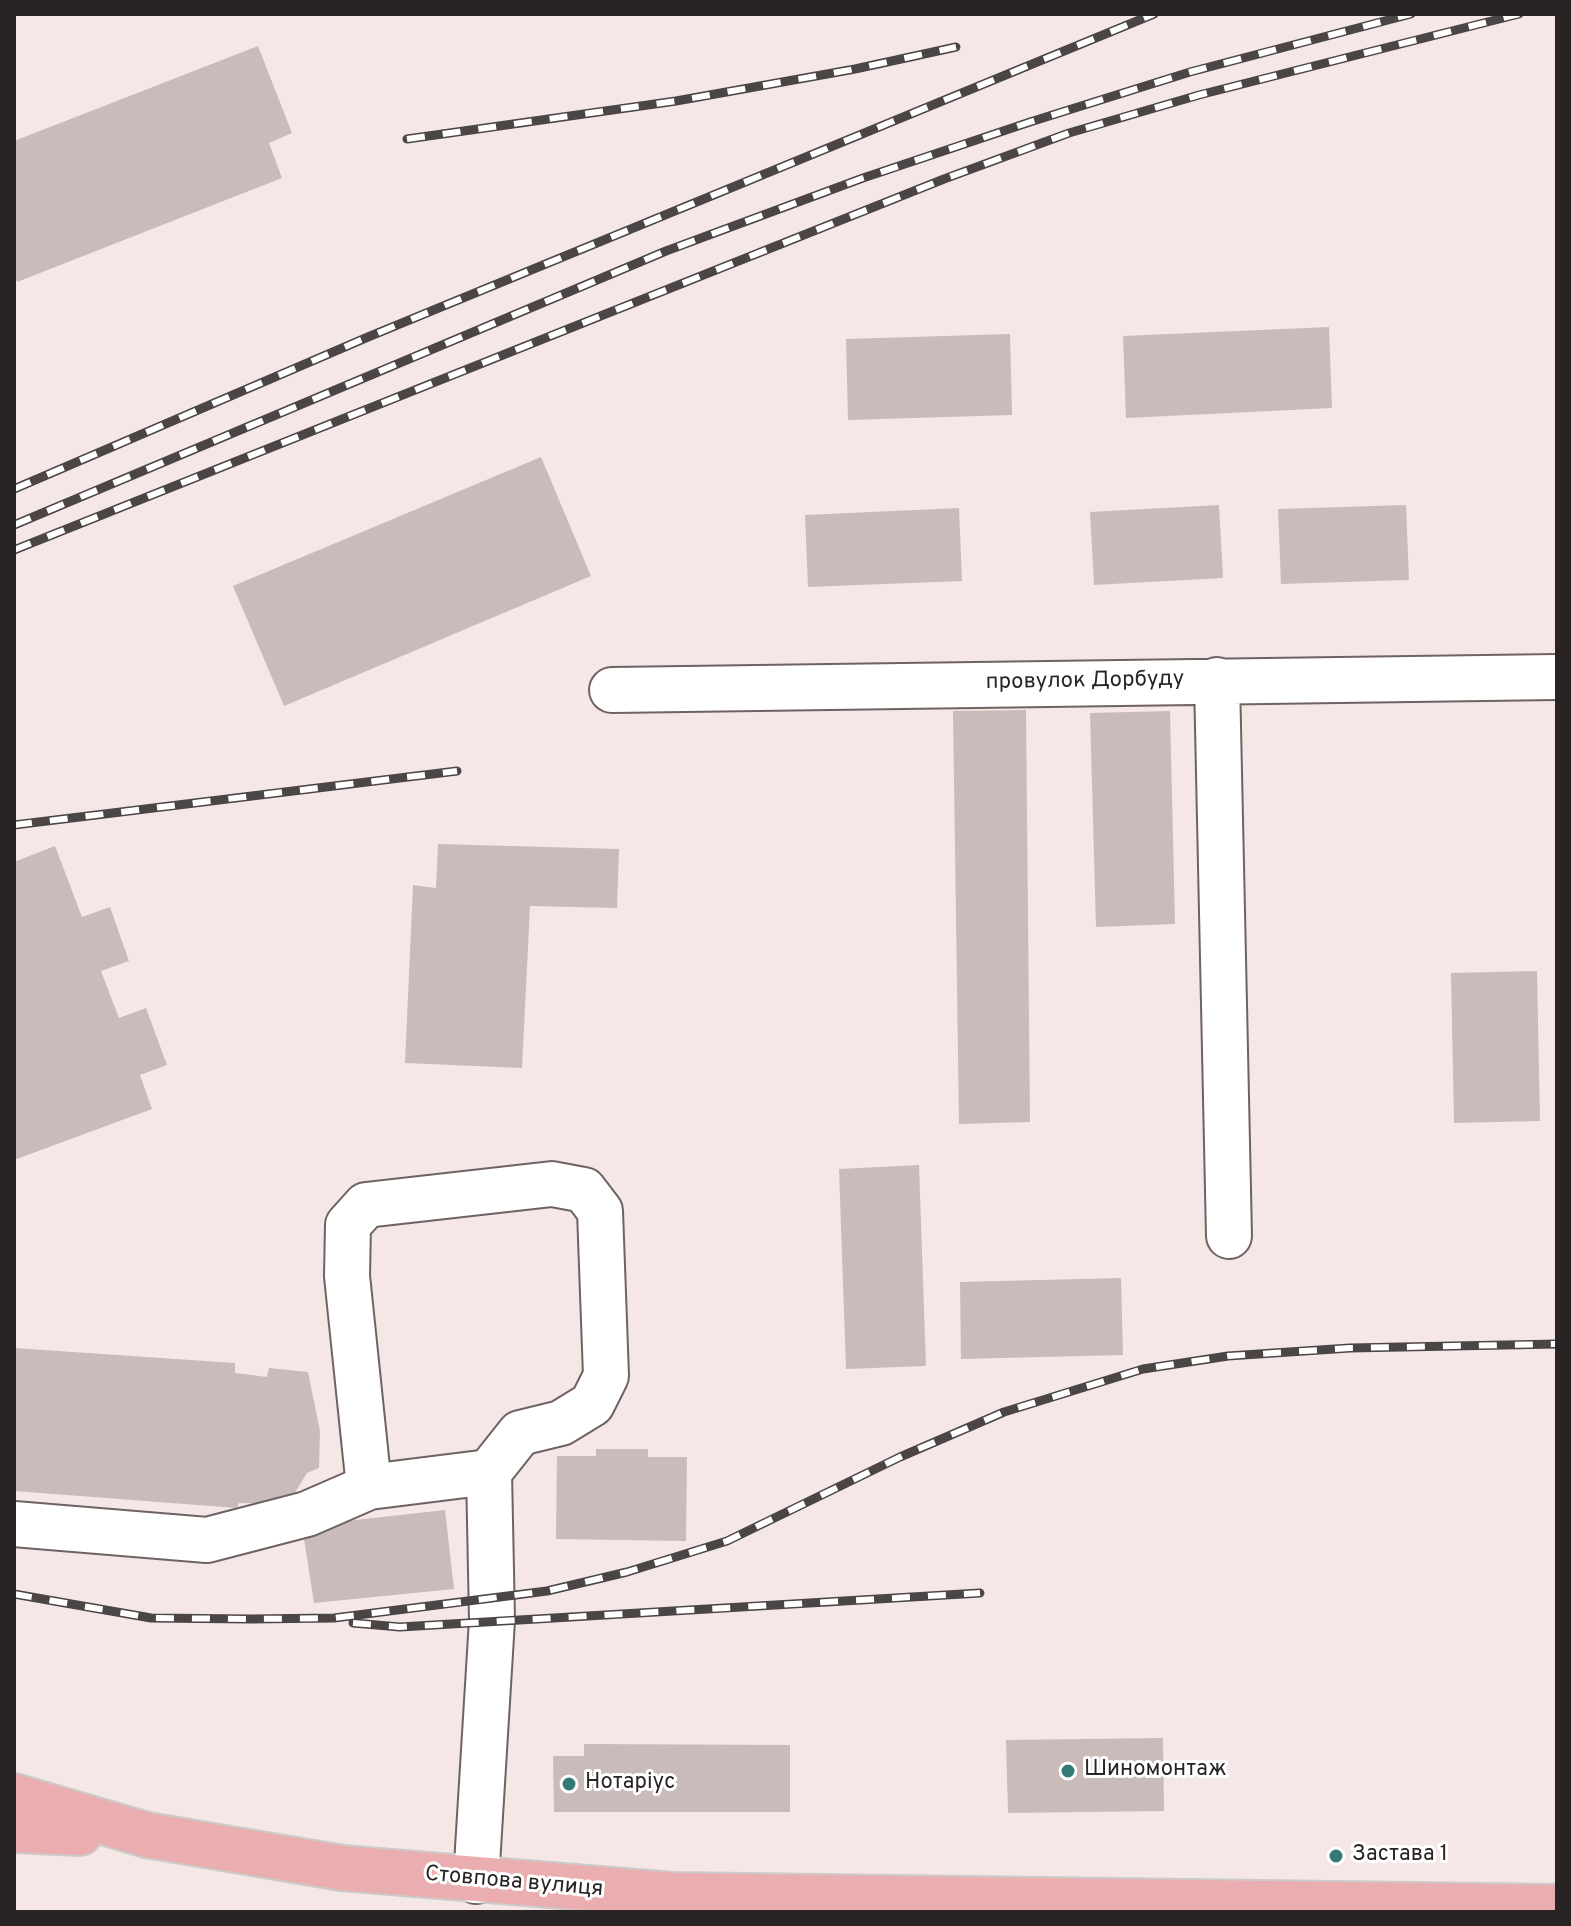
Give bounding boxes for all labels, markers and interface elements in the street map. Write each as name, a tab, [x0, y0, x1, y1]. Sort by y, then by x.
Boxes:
street label: провулок Дорбуду	[985, 667, 1185, 697]
place label: Шиномонтаж	[1084, 1758, 1227, 1784]
marker: Шиномонтаж	[1059, 1762, 1077, 1780]
place label: Нотаріус	[585, 1771, 675, 1797]
marker: Нотаріус	[560, 1775, 578, 1793]
place label: Застава 1	[1352, 1843, 1448, 1869]
marker: Застава 1	[1327, 1847, 1345, 1865]
street label: Стовпова вулиця	[424, 1862, 604, 1904]

